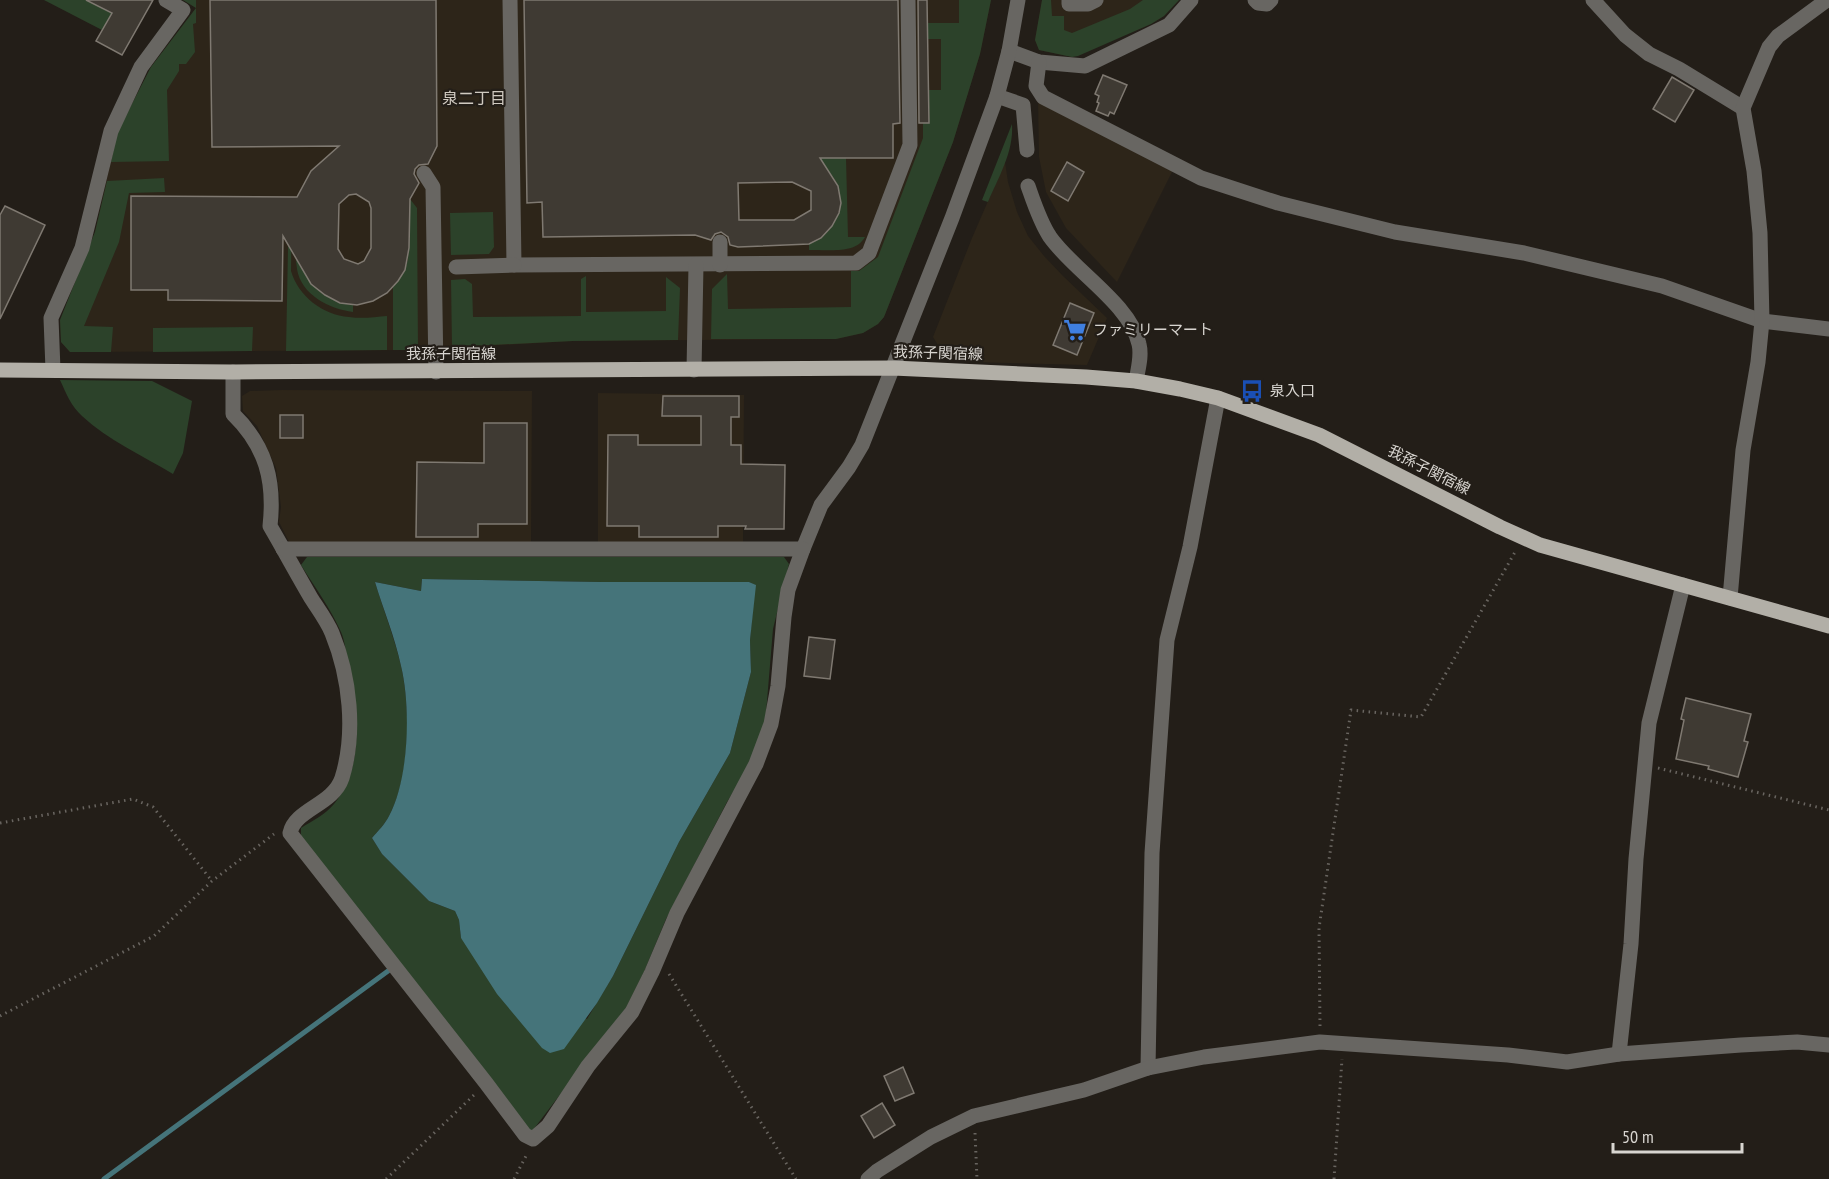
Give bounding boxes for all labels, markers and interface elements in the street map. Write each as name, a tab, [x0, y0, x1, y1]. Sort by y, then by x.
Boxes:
district label: 泉二丁目	[442, 88, 506, 108]
supermarket icon: ファミリーマート	[1062, 317, 1088, 343]
place label: ファミリーマート	[1093, 320, 1213, 339]
street label: 我孫子関宿線	[893, 341, 983, 364]
street label: 我孫子関宿線	[406, 344, 496, 363]
bus stop icon: 泉入口	[1239, 378, 1265, 404]
place label: 泉入口	[1270, 381, 1315, 400]
street label: 我孫子関宿線	[1385, 441, 1474, 498]
scale bar	[1613, 1116, 1742, 1154]
text: 50 m	[1622, 1125, 1654, 1148]

